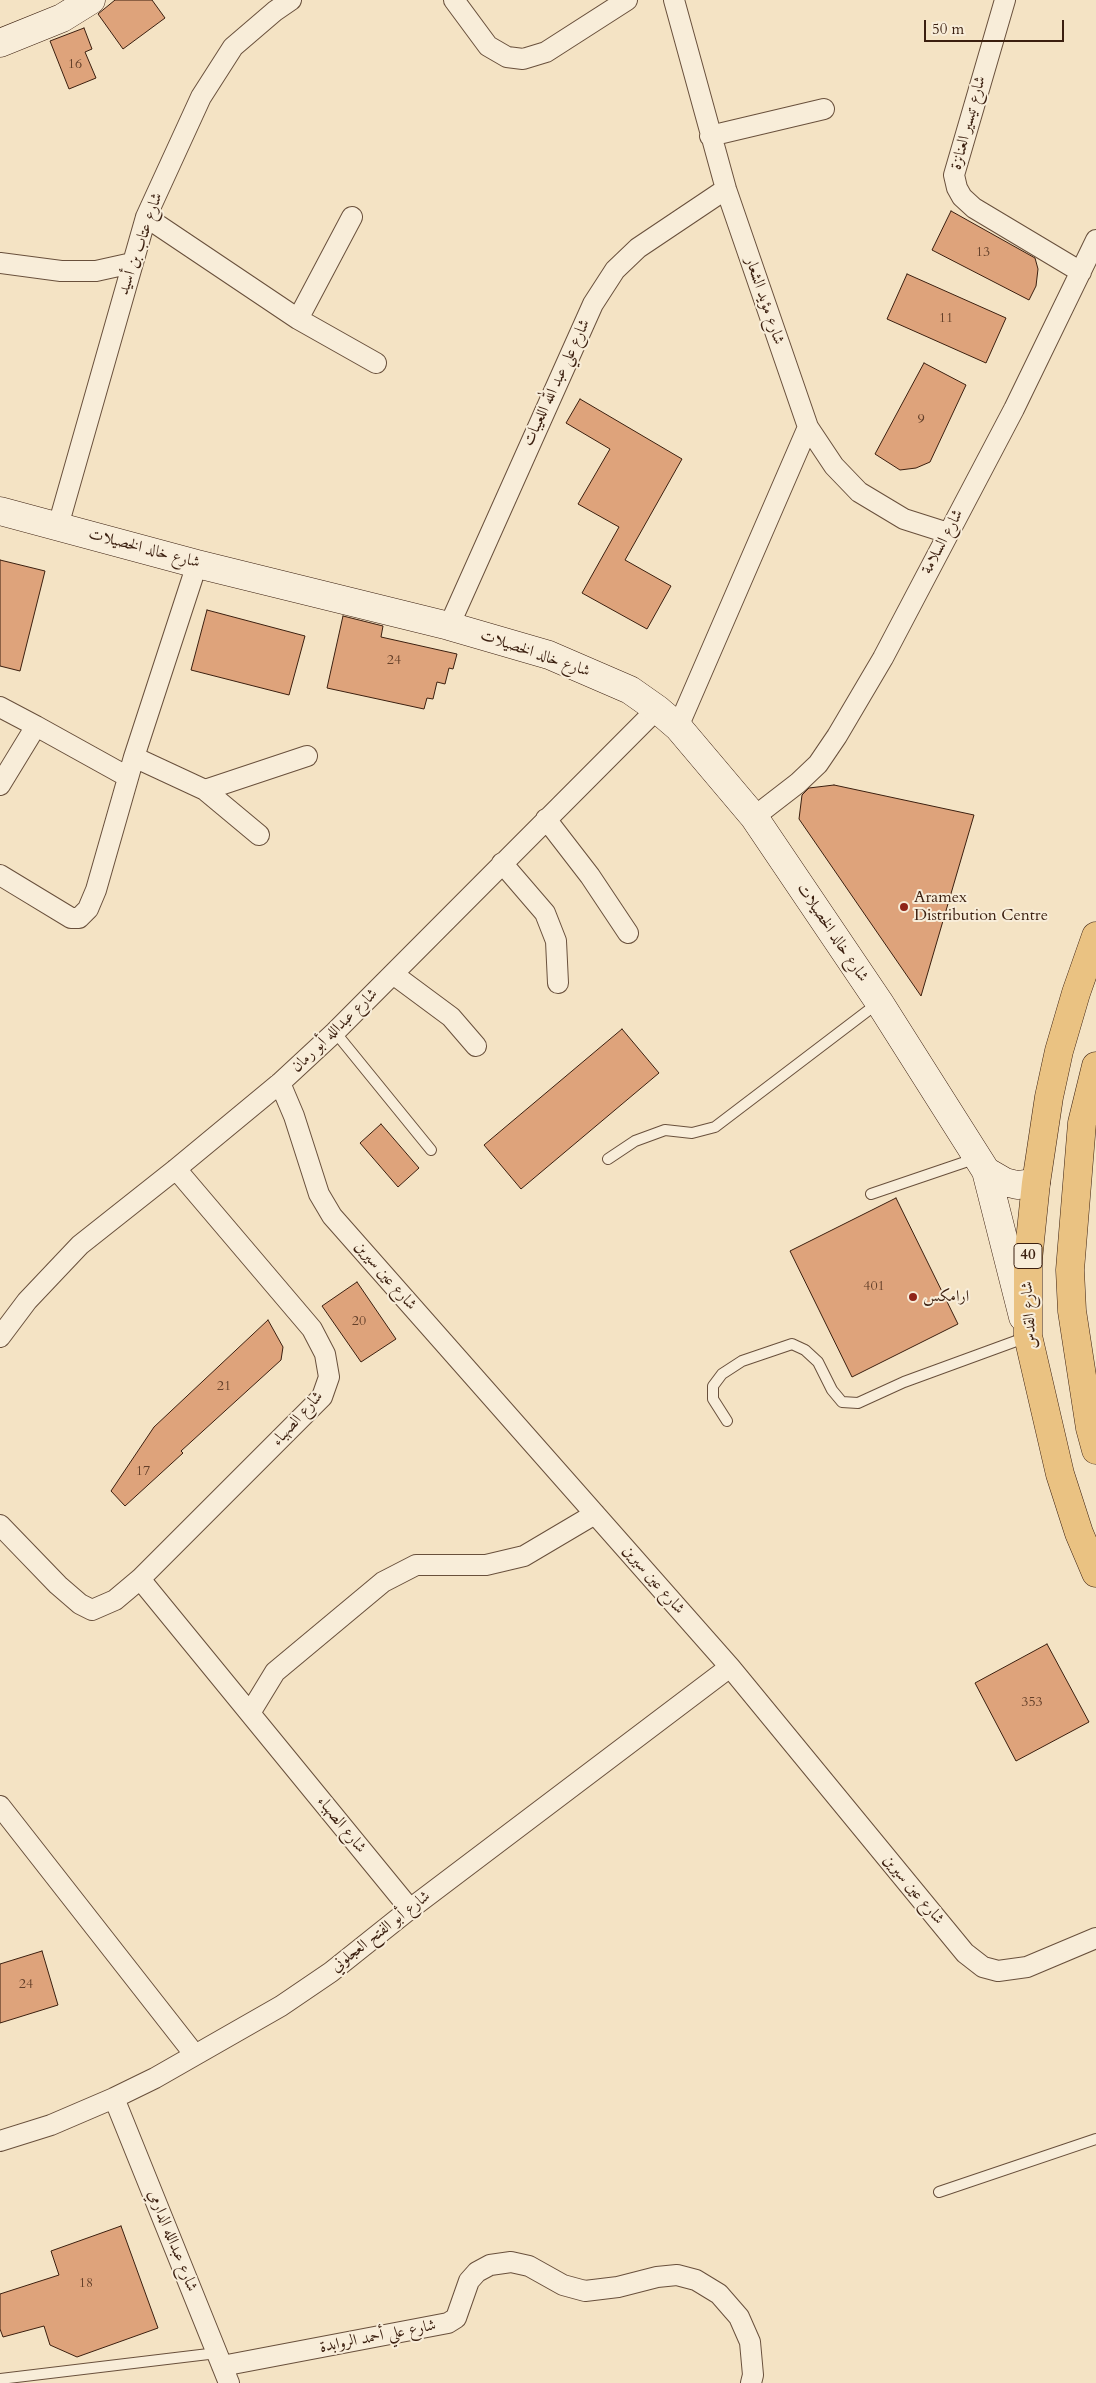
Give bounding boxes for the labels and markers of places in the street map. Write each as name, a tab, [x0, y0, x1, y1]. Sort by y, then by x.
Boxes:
place label: Aramex Distribution Centre	[914, 888, 1048, 926]
marker: Aramex Distribution Centre	[898, 901, 910, 913]
place label: ارامكس	[923, 1287, 969, 1307]
marker: ارامكس	[907, 1291, 919, 1303]

